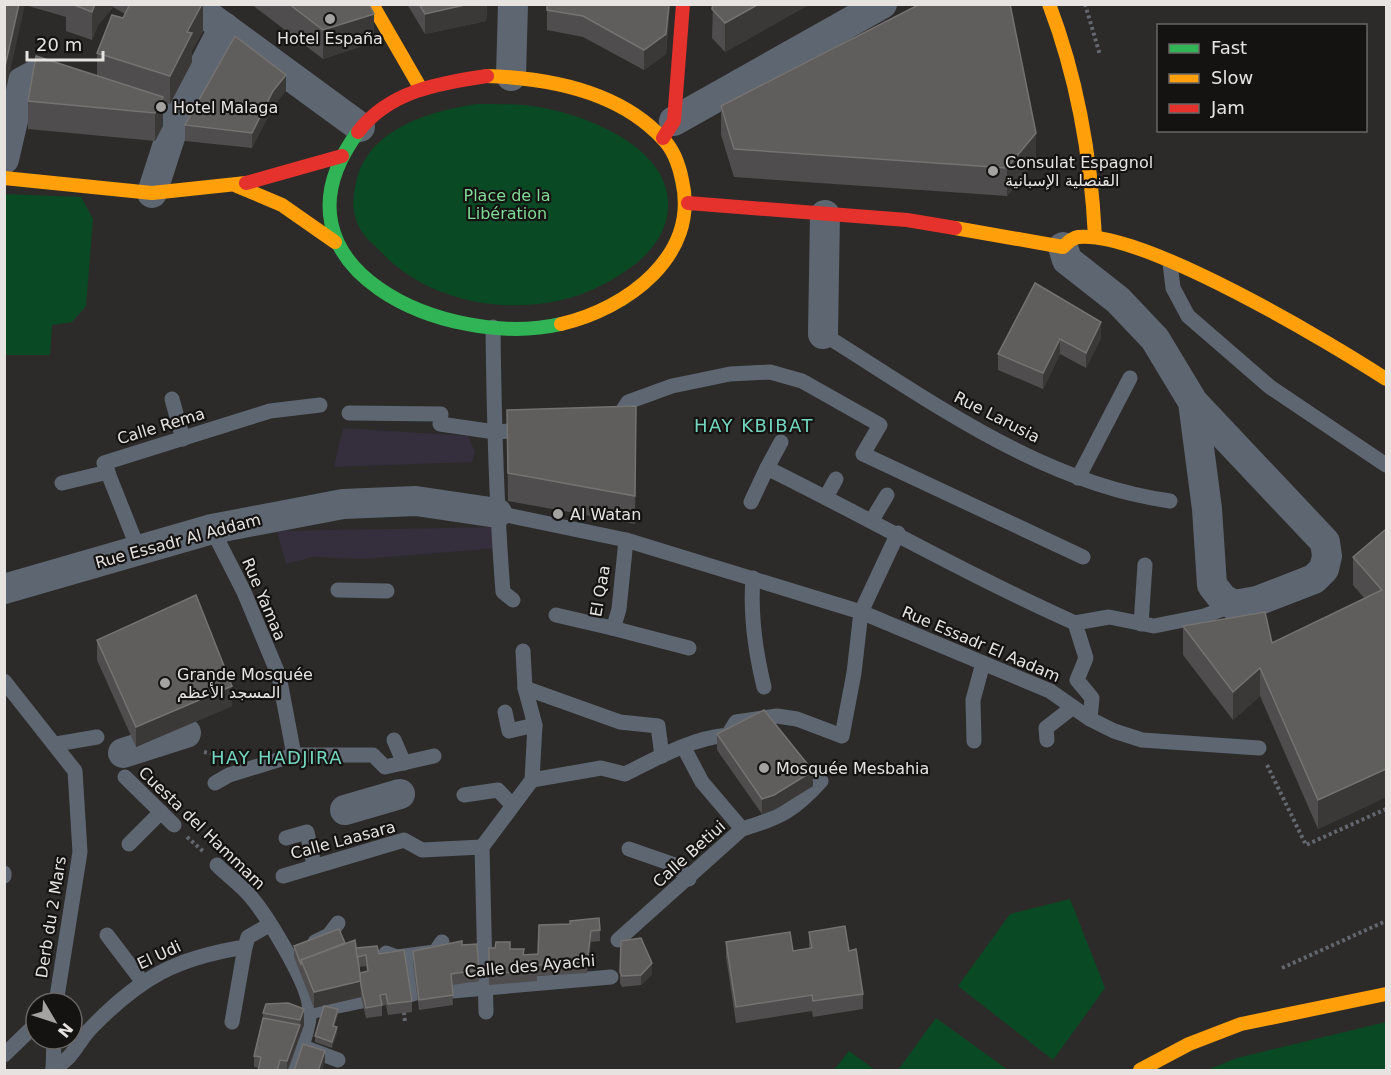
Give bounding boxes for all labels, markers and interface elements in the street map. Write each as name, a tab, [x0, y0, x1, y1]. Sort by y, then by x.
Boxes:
marker: Hotel España	[323, 12, 337, 26]
scale bar	[27, 24, 104, 62]
legend	[1157, 24, 1367, 132]
place label: Hotel España	[277, 29, 383, 48]
text: 20 m	[36, 34, 82, 55]
text: Fast	[1211, 37, 1247, 58]
text: Slow	[1211, 67, 1253, 88]
text: Jam	[1210, 97, 1245, 118]
place label: Hotel Malaga	[173, 98, 278, 117]
marker: Hotel Malaga	[154, 100, 168, 114]
place label: Consulat Espagnol القنصلية الإسبانية	[1005, 153, 1153, 190]
marker: Consulat Espagnol القنصلية الإسبانية	[986, 164, 1000, 178]
park label: Place de la Libération	[464, 186, 550, 223]
street label: Rue Larusia	[951, 387, 1043, 447]
street label: Calle Rema	[115, 404, 207, 448]
district label: HAY KBIBAT	[694, 415, 814, 436]
place label: Al Watan	[570, 505, 641, 524]
marker: Al Watan	[551, 507, 565, 521]
street label: Rue Essadr Al Addam	[93, 510, 263, 572]
street label: Rue Yamaa	[238, 555, 290, 643]
street label: El Qaa	[586, 564, 614, 618]
street label: Rue Essadr El Aadam	[899, 602, 1063, 686]
place label: Grande Mosquée المسجد الأعظم	[177, 665, 313, 702]
marker: Grande Mosquée المسجد الأعظم	[158, 676, 172, 690]
district label: HAY HADJIRA	[211, 747, 343, 768]
place label: Mosquée Mesbahia	[776, 759, 929, 778]
marker: Mosquée Mesbahia	[757, 761, 771, 775]
street label: Cuesta del Hammam	[135, 763, 269, 893]
street label: Calle Laasara	[288, 817, 398, 863]
street label: Calle Betiui	[649, 817, 729, 891]
street label: Derb du 2 Mars	[32, 855, 70, 979]
street label: El Udi	[134, 937, 184, 973]
street label: Calle des Ayachi	[464, 951, 596, 981]
north arrow	[24, 991, 84, 1051]
text: N	[54, 1019, 77, 1041]

